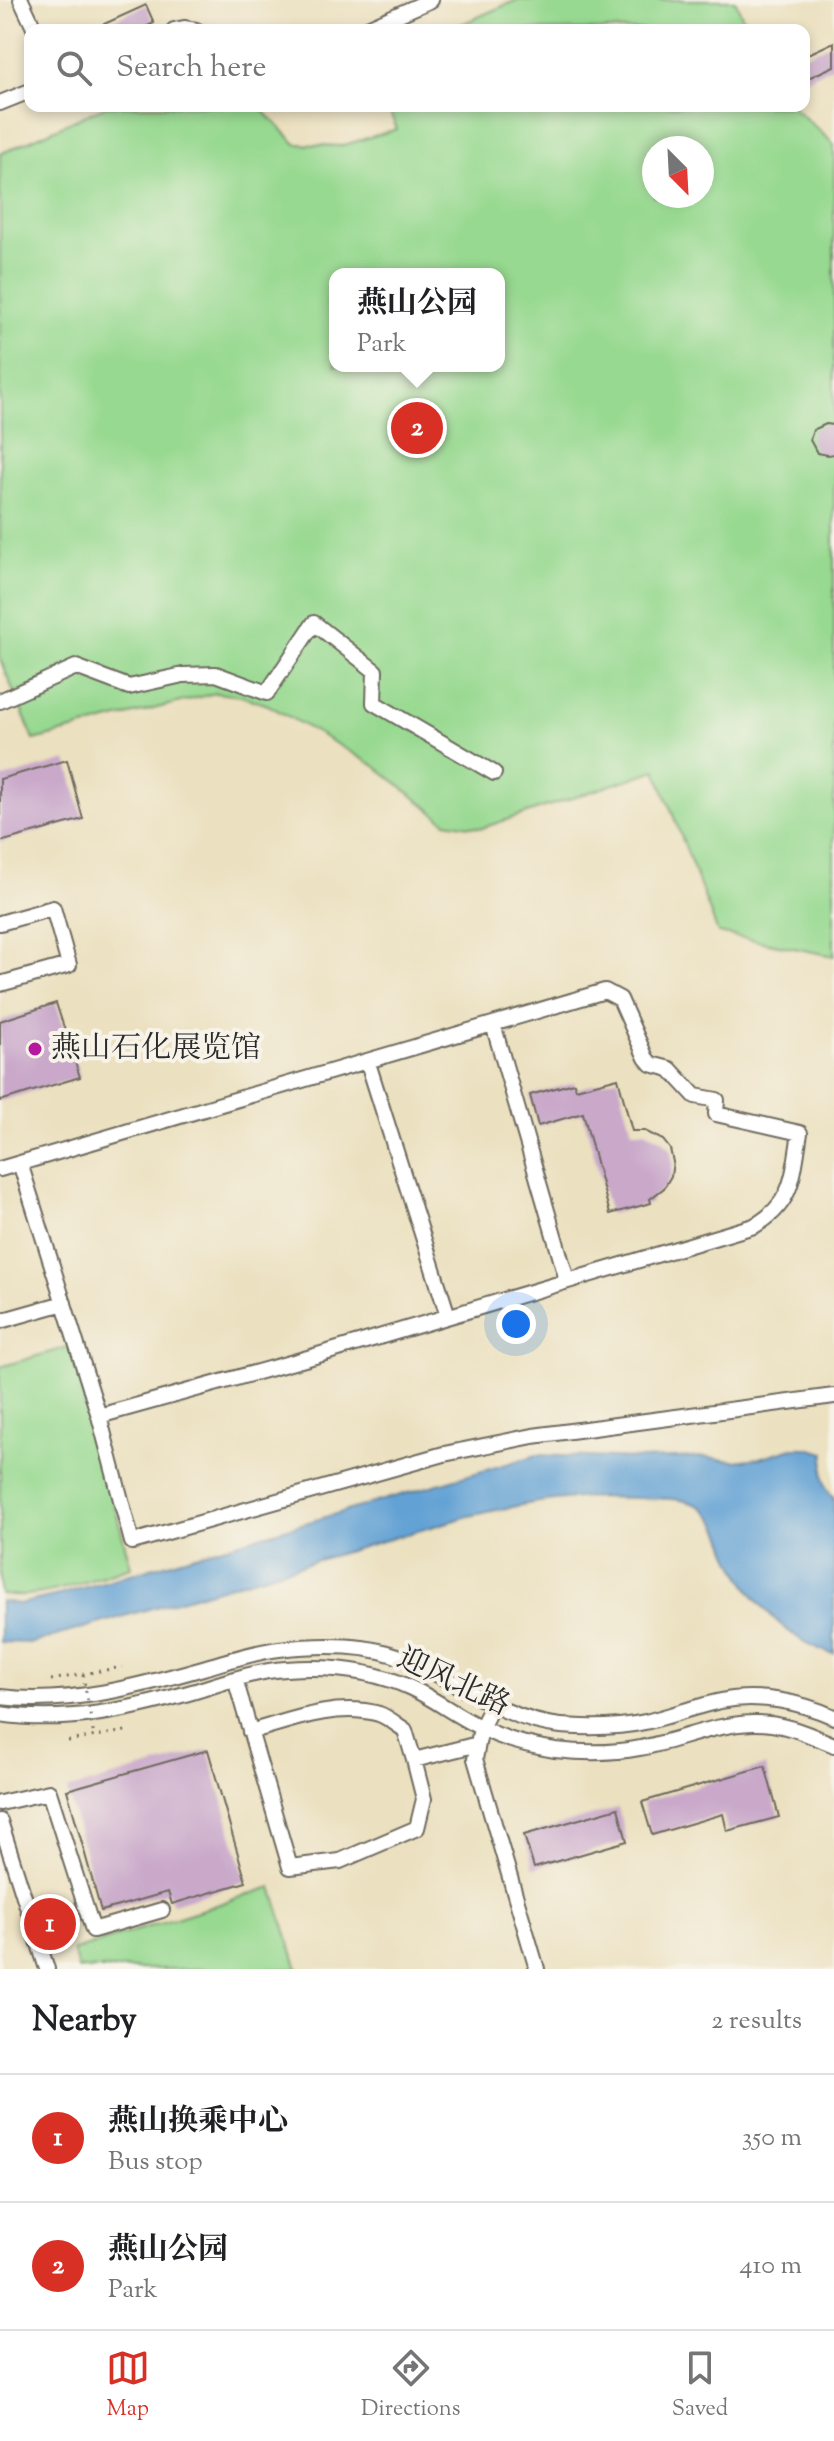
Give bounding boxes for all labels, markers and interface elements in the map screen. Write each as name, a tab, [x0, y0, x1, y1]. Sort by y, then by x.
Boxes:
search box	[24, 24, 810, 112]
icon: search	[52, 46, 96, 90]
text: Search here	[116, 47, 266, 90]
north arrow	[642, 136, 714, 208]
popup	[329, 268, 505, 372]
text: 燕山公园	[357, 283, 477, 326]
text: Park	[357, 326, 407, 363]
pin: 2	[391, 398, 443, 458]
place label: 燕山石化展览馆	[51, 1028, 261, 1071]
marker: 燕山石化展览馆	[26, 1040, 44, 1058]
your location	[496, 1304, 536, 1344]
street label: 迎风北路	[390, 1638, 516, 1728]
pin: 1	[24, 1894, 76, 1954]
text: Nearby	[32, 1997, 137, 2046]
text: 2 results	[711, 2003, 802, 2040]
text: 燕山换乘中心	[108, 2101, 288, 2144]
text: 1	[54, 2120, 62, 2157]
text: 350 m	[742, 2120, 802, 2157]
text: Bus stop	[108, 2144, 203, 2181]
text: 燕山公园	[108, 2229, 228, 2272]
text: 2	[52, 2248, 64, 2285]
text: 410 m	[740, 2248, 802, 2285]
text: Park	[108, 2272, 158, 2309]
tab: Map	[106, 2346, 150, 2426]
tab: Directions	[361, 2346, 460, 2426]
tab: Saved	[672, 2346, 728, 2426]

